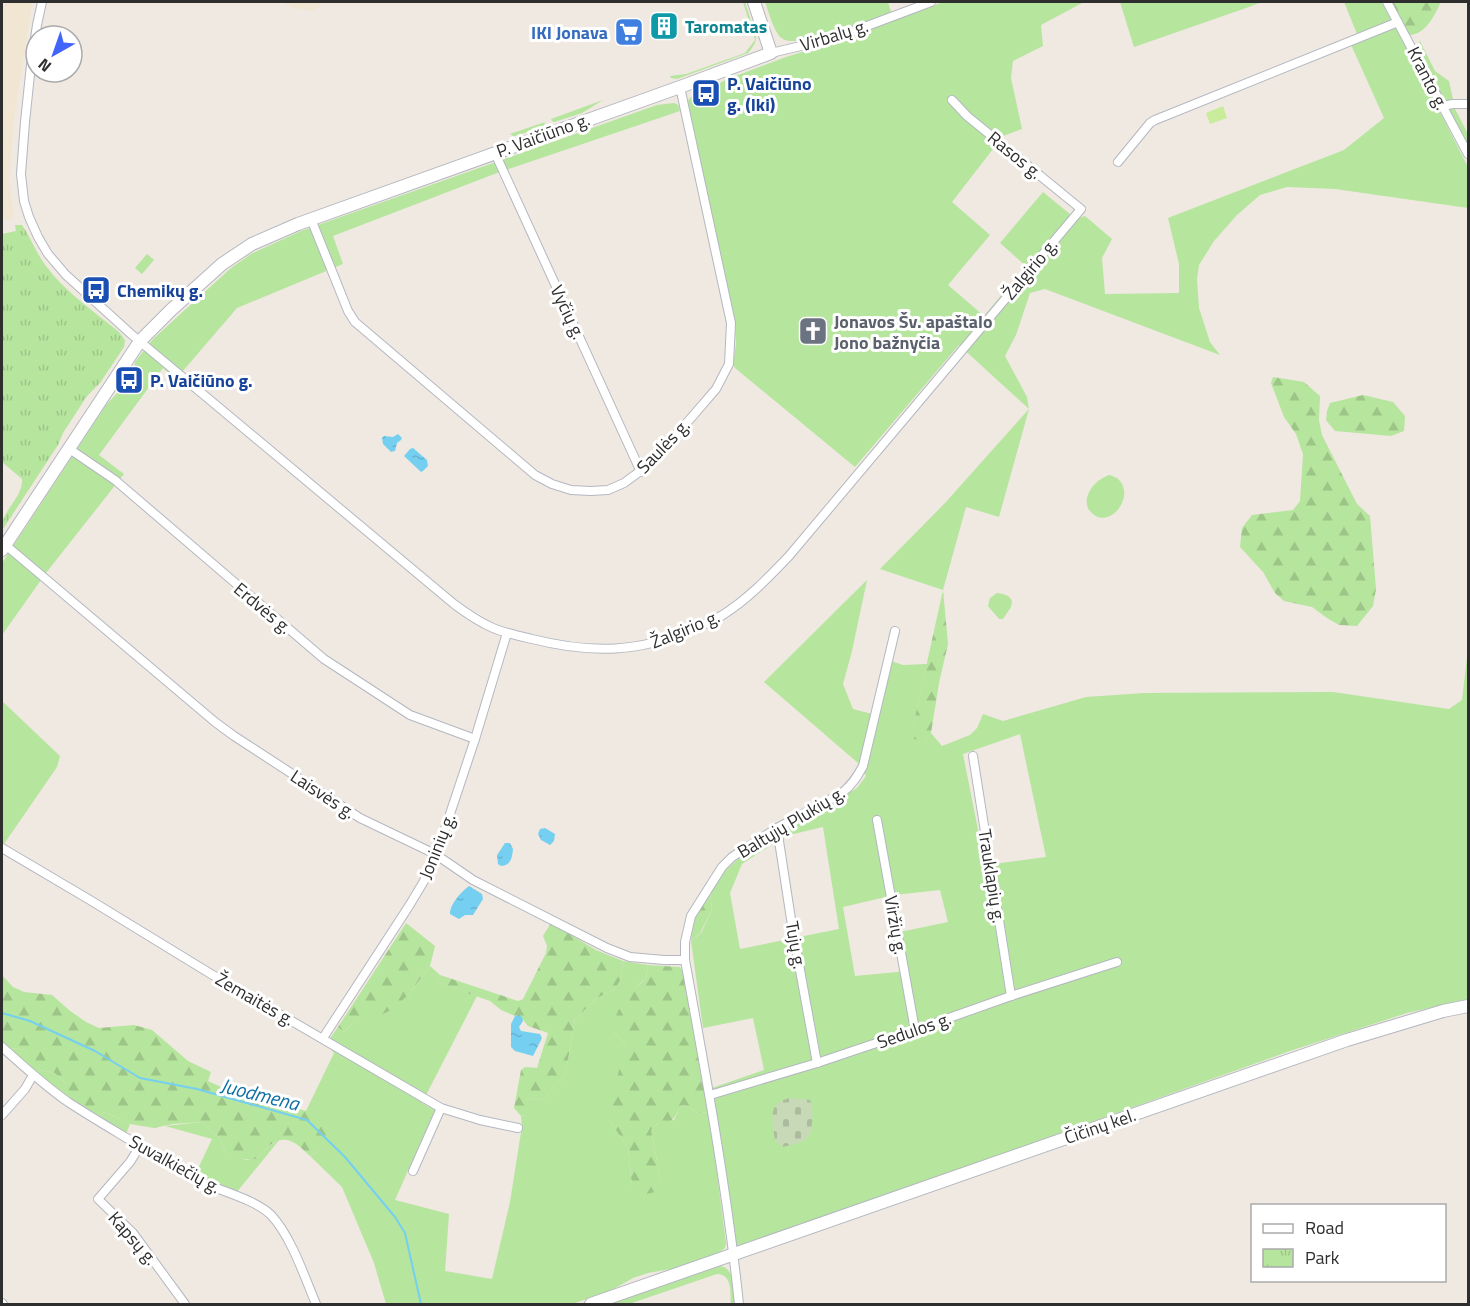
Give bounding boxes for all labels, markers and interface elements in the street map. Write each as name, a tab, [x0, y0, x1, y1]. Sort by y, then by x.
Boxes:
building icon: Taromatas	[648, 10, 680, 42]
street label: Virbalų g.	[797, 12, 871, 58]
place label: Taromatas	[685, 13, 767, 40]
supermarket icon: IKI Jonava	[613, 16, 645, 48]
place label: IKI Jonava	[531, 19, 608, 46]
north arrow	[24, 24, 84, 84]
street label: Kranto g.	[1401, 42, 1455, 114]
text: N	[32, 53, 56, 78]
place label: P. Vaičiūno g. (Iki)	[727, 70, 812, 118]
bus stop icon: P. Vaičiūno g. (Iki)	[690, 77, 722, 109]
street label: P. Vaičiūno g.	[493, 106, 593, 164]
street label: Rasos g.	[982, 125, 1048, 185]
street label: Žalgirio g.	[996, 232, 1064, 306]
bus stop icon: Chemikų g.	[80, 274, 112, 306]
place label: Chemikų g.	[117, 277, 203, 304]
street label: Vyčių g.	[544, 280, 592, 344]
place label: Jonavos Šv. apaštalo Jono bažnyčia	[834, 308, 993, 356]
church icon: Jonavos Šv. apaštalo Jono bažnyčia	[797, 315, 829, 347]
bus stop icon: P. Vaičiūno g.	[113, 364, 145, 396]
place label: P. Vaičiūno g.	[150, 367, 253, 394]
street label: Saulės g.	[630, 413, 696, 479]
street label: Erdvės g.	[228, 576, 298, 640]
street label: Žalgirio g.	[646, 603, 724, 655]
street label: Laisvės g.	[285, 763, 361, 825]
street label: Baltųjų Plukių g.	[732, 779, 850, 865]
street label: Joninių g.	[412, 809, 462, 883]
street label: Trauklapių g.	[971, 827, 1013, 925]
street label: Viržių g.	[878, 893, 914, 957]
street label: Tujų g.	[779, 919, 813, 971]
street label: Žemaitės g.	[210, 965, 300, 1033]
street label: Sedulos g.	[873, 1005, 955, 1055]
water label: Juodmena	[218, 1069, 303, 1119]
street label: Čičinų kel.	[1061, 1101, 1139, 1151]
street label: Suvalkiečių g.	[124, 1128, 226, 1200]
legend	[1251, 1204, 1446, 1282]
street label: Kapsų g.	[102, 1205, 164, 1271]
text: Road	[1305, 1214, 1344, 1241]
text: Park	[1305, 1244, 1340, 1271]

